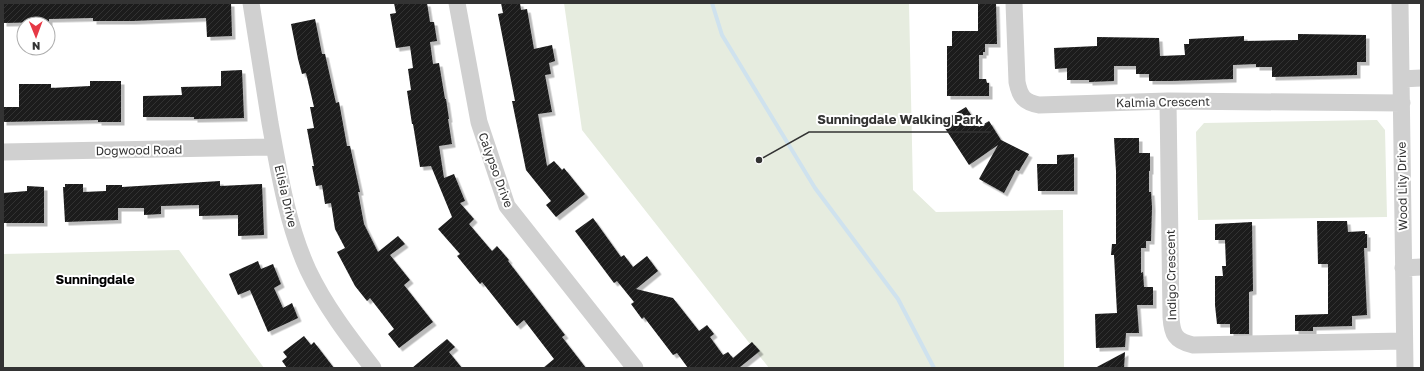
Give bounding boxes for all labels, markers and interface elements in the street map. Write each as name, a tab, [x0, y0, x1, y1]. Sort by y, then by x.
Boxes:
north arrow	[16, 16, 56, 56]
text: N	[32, 40, 40, 53]
street label: Kalmia Crescent	[1116, 94, 1210, 110]
callout: Sunningdale Walking Park	[809, 107, 991, 132]
text: Sunningdale Walking Park	[817, 111, 983, 127]
street label: Calypso Drive	[475, 130, 517, 210]
street label: Wood Lily Drive	[1394, 141, 1410, 231]
street label: Dogwood Road	[95, 142, 183, 158]
street label: Elisia Drive	[272, 163, 300, 229]
street label: Indigo Crescent	[1163, 229, 1179, 321]
district label: Sunningdale	[55, 271, 135, 287]

